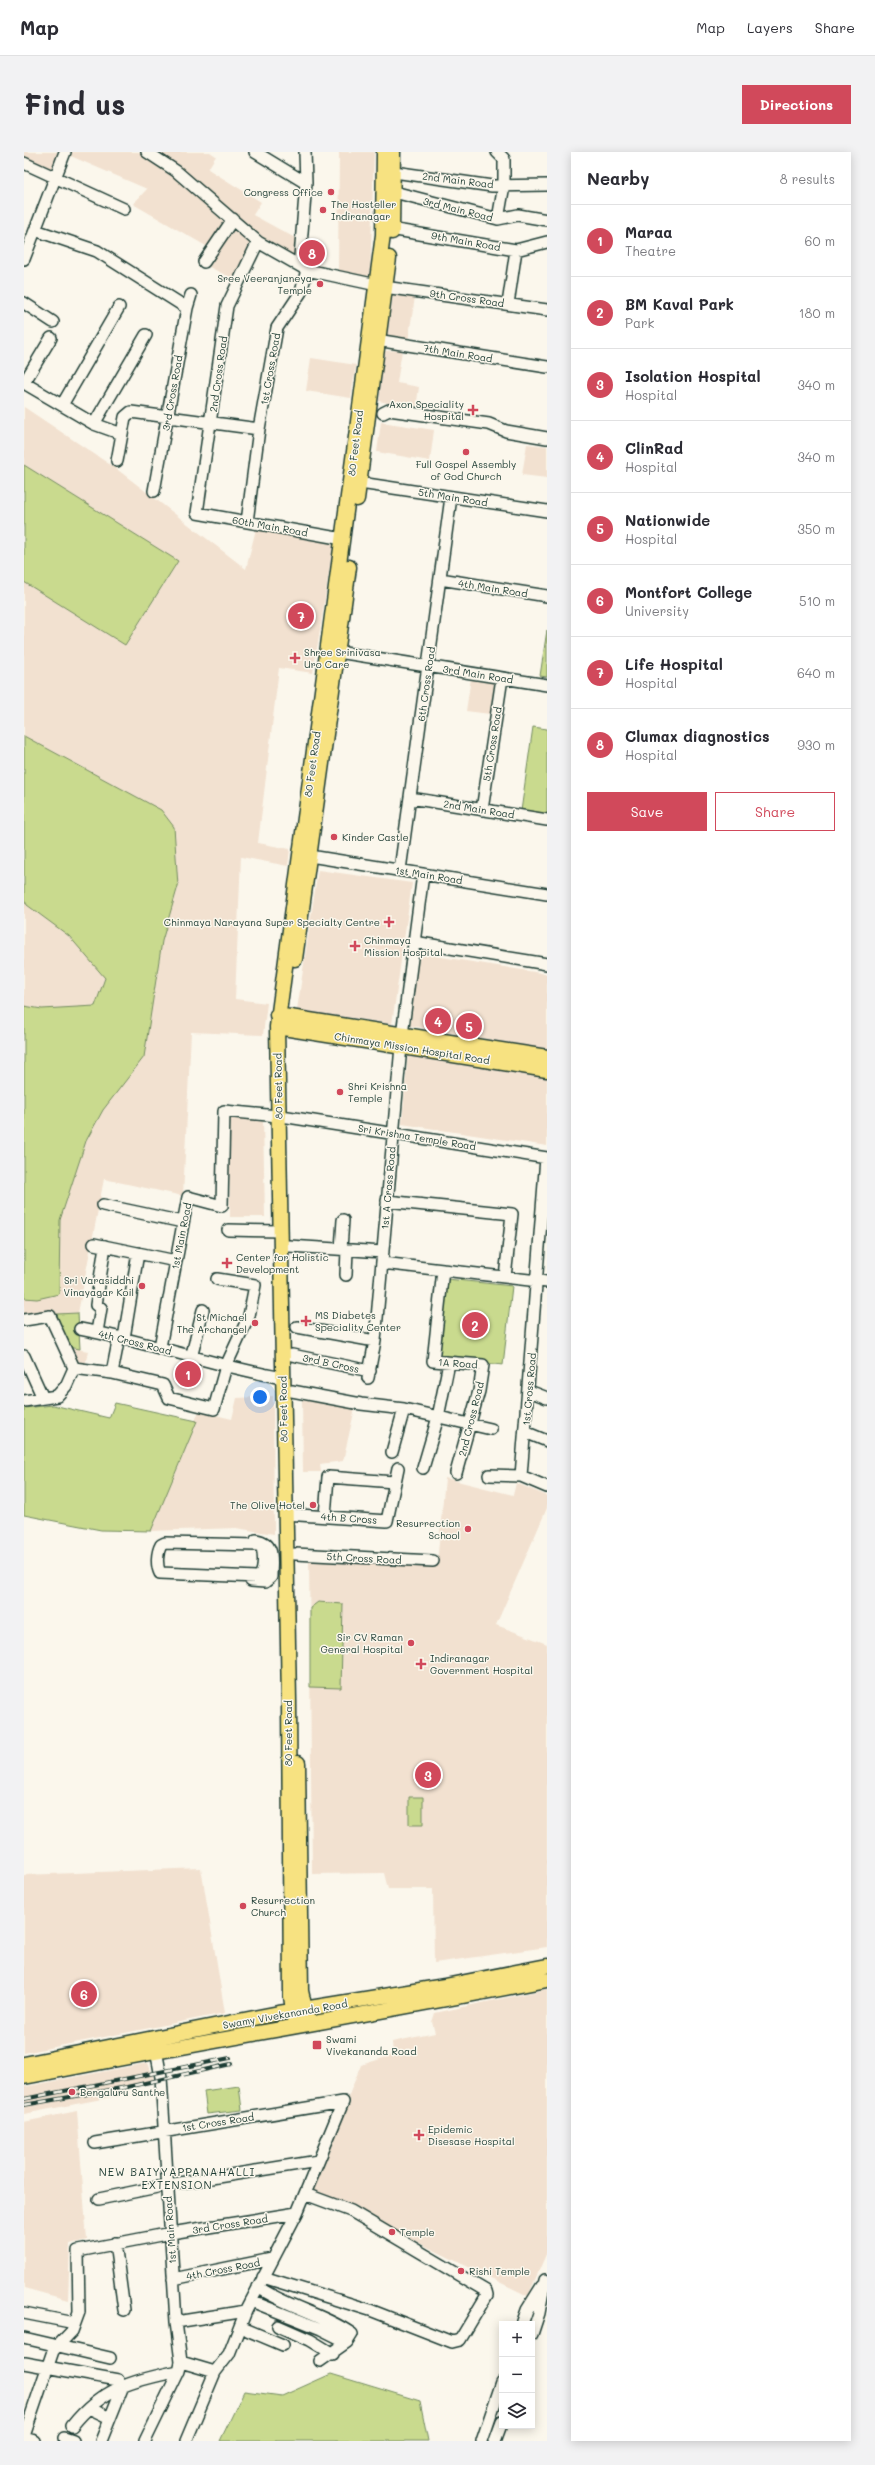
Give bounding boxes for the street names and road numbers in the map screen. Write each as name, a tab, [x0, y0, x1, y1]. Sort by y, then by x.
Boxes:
street label: 2nd Main Road	[422, 169, 494, 191]
street label: 3rd Main Road	[422, 194, 494, 224]
street label: 9th Main Road	[430, 228, 502, 254]
street label: 9th Cross Road	[429, 286, 505, 310]
street label: 1st Cross Road	[257, 332, 283, 406]
street label: 2nd Cross Road	[206, 335, 230, 413]
street label: 7th Main Road	[422, 341, 494, 365]
street label: 3rd Cross Road	[158, 354, 186, 432]
street label: 80 Feet Road	[344, 409, 366, 477]
street label: 5th Main Road	[417, 485, 489, 509]
street label: 60th Main Road	[231, 512, 309, 540]
street label: 4th Main Road	[457, 576, 529, 600]
street label: 6th Cross Road	[414, 646, 438, 722]
street label: 3rd Main Road	[442, 662, 514, 686]
street label: 5th Cross Road	[479, 706, 505, 782]
street label: 80 Feet Road	[300, 730, 324, 798]
street label: 2nd Main Road	[443, 796, 515, 822]
street label: 1st Main Road	[394, 863, 464, 887]
street label: Chinmaya Mission Hospital Road	[333, 1029, 491, 1067]
street label: 80 Feet Road	[270, 1053, 286, 1119]
street label: Sri Krishna Temple Road	[357, 1121, 477, 1153]
street label: 1st A Cross Road	[377, 1146, 399, 1230]
street label: 1st Main Road	[168, 1201, 194, 1271]
street label: 4th Cross Road	[97, 1326, 173, 1358]
street label: 3rd B Cross	[301, 1350, 361, 1376]
street label: 1st Cross Road	[519, 1352, 539, 1426]
street label: 1A Road	[438, 1355, 478, 1371]
street label: 80 Feet Road	[275, 1376, 291, 1442]
street label: 2nd Cross Road	[455, 1380, 487, 1458]
street label: 4th B Cross	[320, 1509, 378, 1527]
street label: 5th Cross Road	[326, 1549, 402, 1567]
street label: 80 Feet Road	[281, 1700, 295, 1766]
street label: Swamy Vivekananda Road	[221, 1996, 349, 2032]
street label: 1st Cross Road	[181, 2109, 255, 2135]
street label: 1st Main Road	[161, 2196, 179, 2264]
street label: 3rd Cross Road	[191, 2211, 269, 2237]
street label: 4th Cross Road	[185, 2255, 261, 2283]

